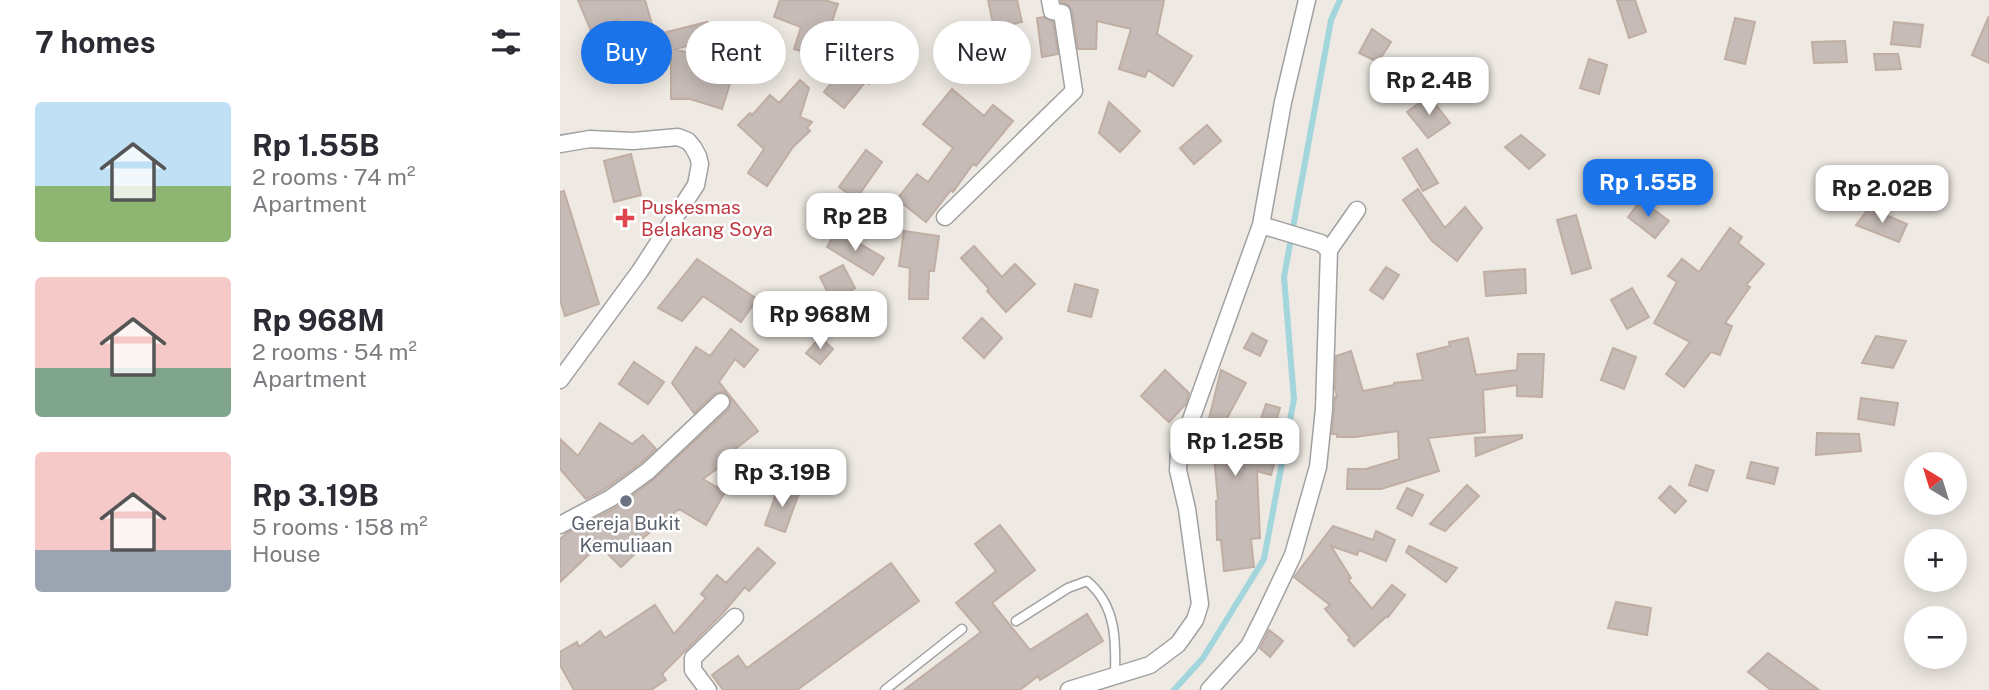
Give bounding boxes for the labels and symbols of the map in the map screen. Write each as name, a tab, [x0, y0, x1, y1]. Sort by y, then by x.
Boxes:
pin: Rp 2.4B	[1364, 58, 1494, 117]
pin: Rp 1.55B	[1576, 160, 1720, 219]
pin: Rp 2.02B	[1810, 166, 1954, 225]
pin: Rp 2B	[806, 194, 904, 253]
place label: Puskesmas Belakang Soya	[641, 196, 773, 240]
marker: Puskesmas Belakang Soya	[615, 208, 635, 228]
pin: Rp 968M	[755, 292, 885, 351]
pin: Rp 1.25B	[1163, 419, 1307, 478]
pin: Rp 3.19B	[710, 449, 854, 509]
north arrow	[1904, 452, 1967, 514]
marker: Gereja Bukit Kemuliaan	[618, 493, 634, 509]
place label: Gereja Bukit Kemuliaan	[571, 512, 681, 556]

